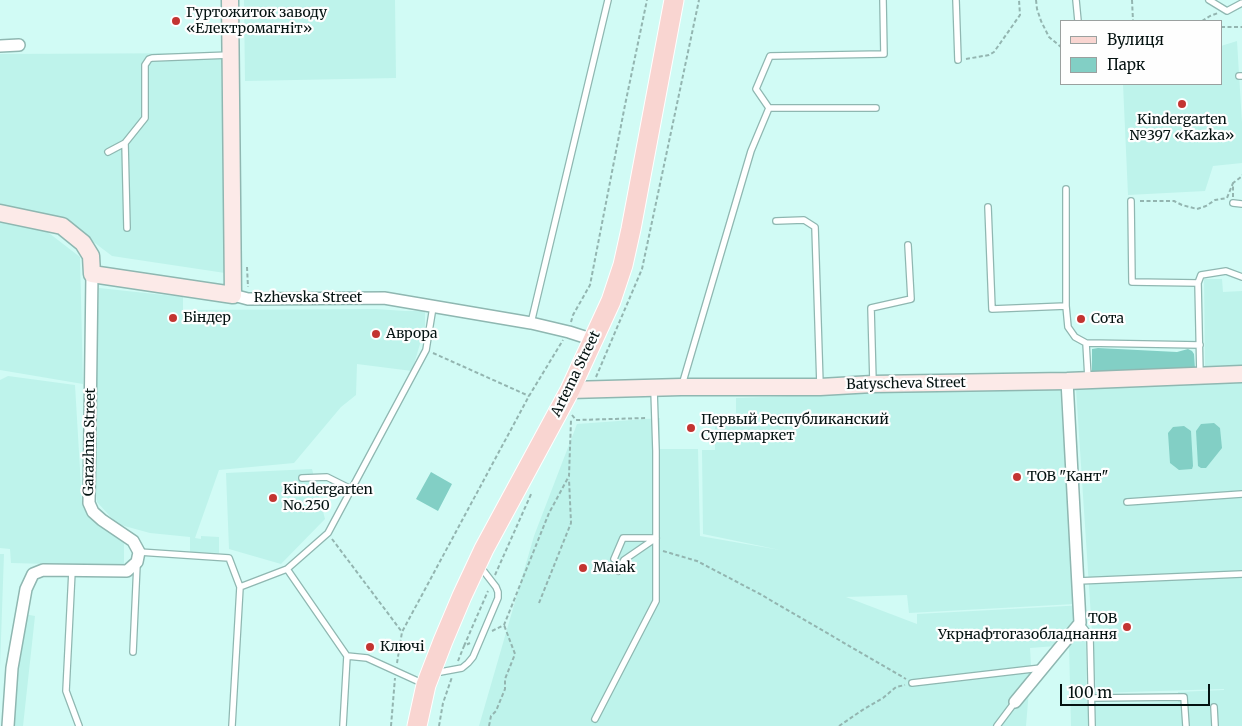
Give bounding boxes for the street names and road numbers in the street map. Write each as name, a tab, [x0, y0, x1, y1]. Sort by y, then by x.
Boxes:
street label: Rzhevska Street	[254, 290, 362, 306]
street label: Artema Street	[548, 328, 604, 420]
street label: Batyscheva Street	[846, 375, 966, 393]
street label: Garazhna Street	[81, 388, 99, 496]

